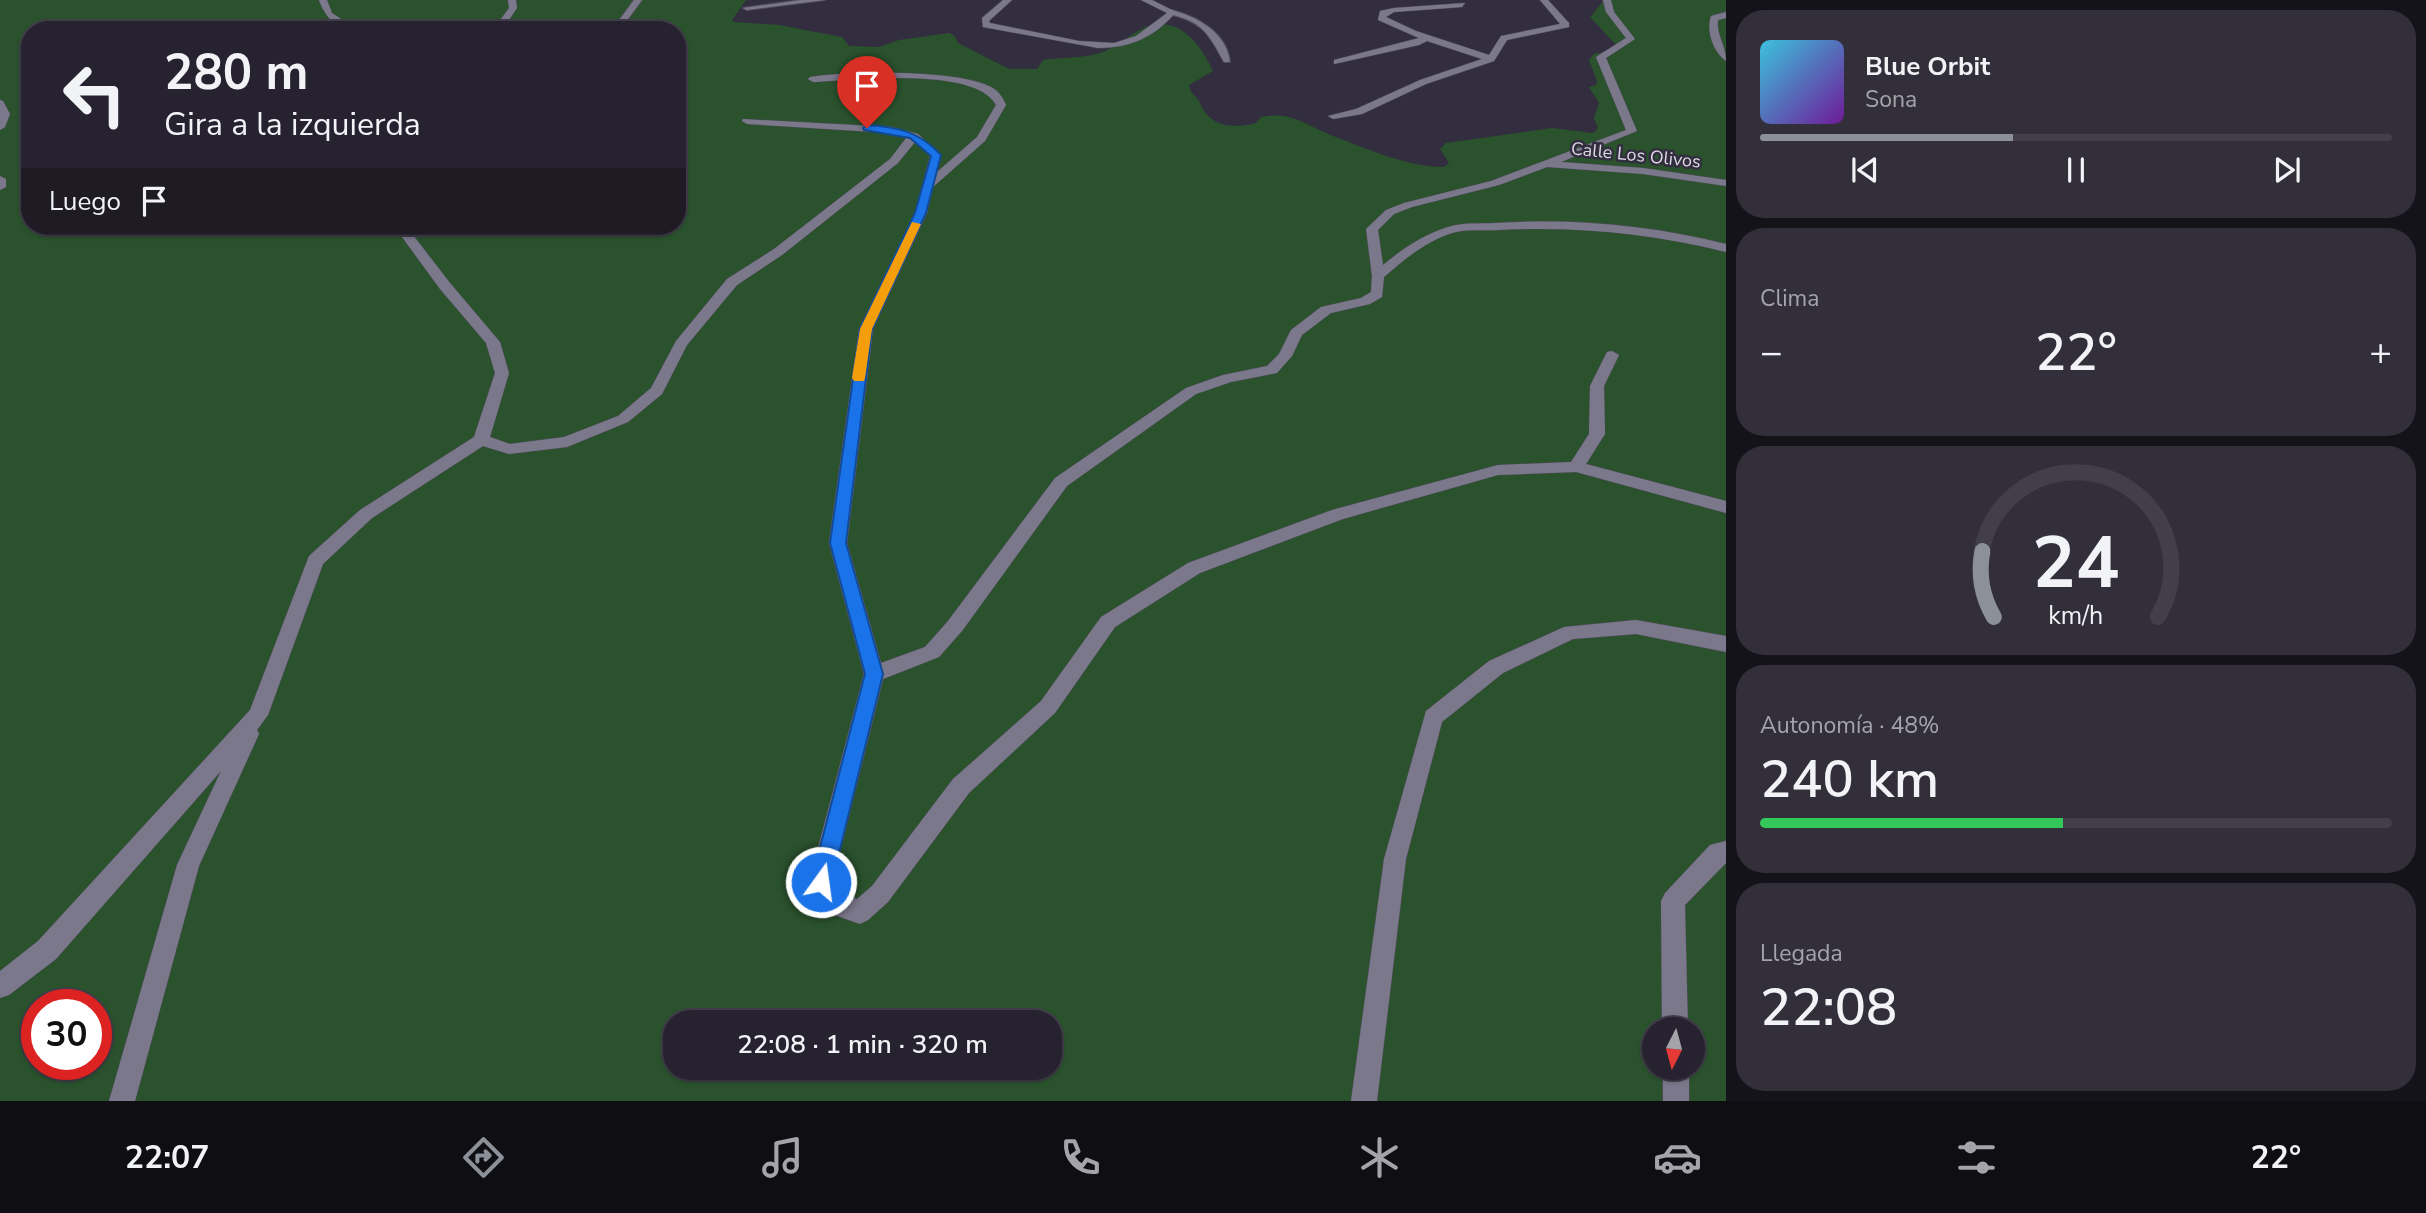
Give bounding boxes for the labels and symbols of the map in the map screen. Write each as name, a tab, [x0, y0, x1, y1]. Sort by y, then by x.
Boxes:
pin	[837, 56, 897, 128]
street label: Calle Los Olivos	[1570, 136, 1702, 174]
position arrow	[784, 845, 858, 919]
speed limit sign: 30	[21, 989, 112, 1080]
north arrow	[1642, 1017, 1704, 1080]

